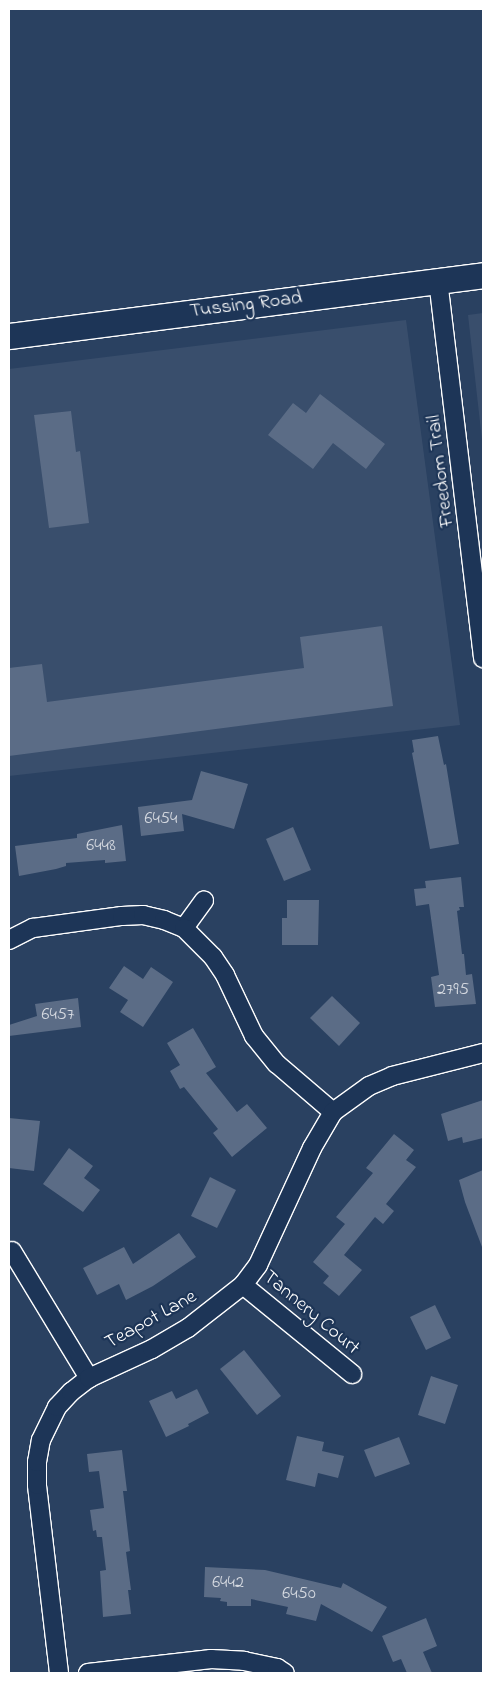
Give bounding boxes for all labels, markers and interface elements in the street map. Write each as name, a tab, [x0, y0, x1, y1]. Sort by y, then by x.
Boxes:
street label: Tussing Road	[188, 286, 304, 324]
street label: Freedom Trail	[422, 413, 460, 529]
house number: 6454	[144, 808, 178, 830]
house number: 6448	[86, 835, 116, 857]
house number: 2795	[437, 979, 469, 1001]
house number: 6457	[41, 1004, 75, 1026]
street label: Tannery Court	[258, 1266, 364, 1360]
street label: Teapot Lane	[101, 1285, 201, 1355]
house number: 6442	[212, 1572, 244, 1594]
house number: 6450	[282, 1583, 316, 1605]

